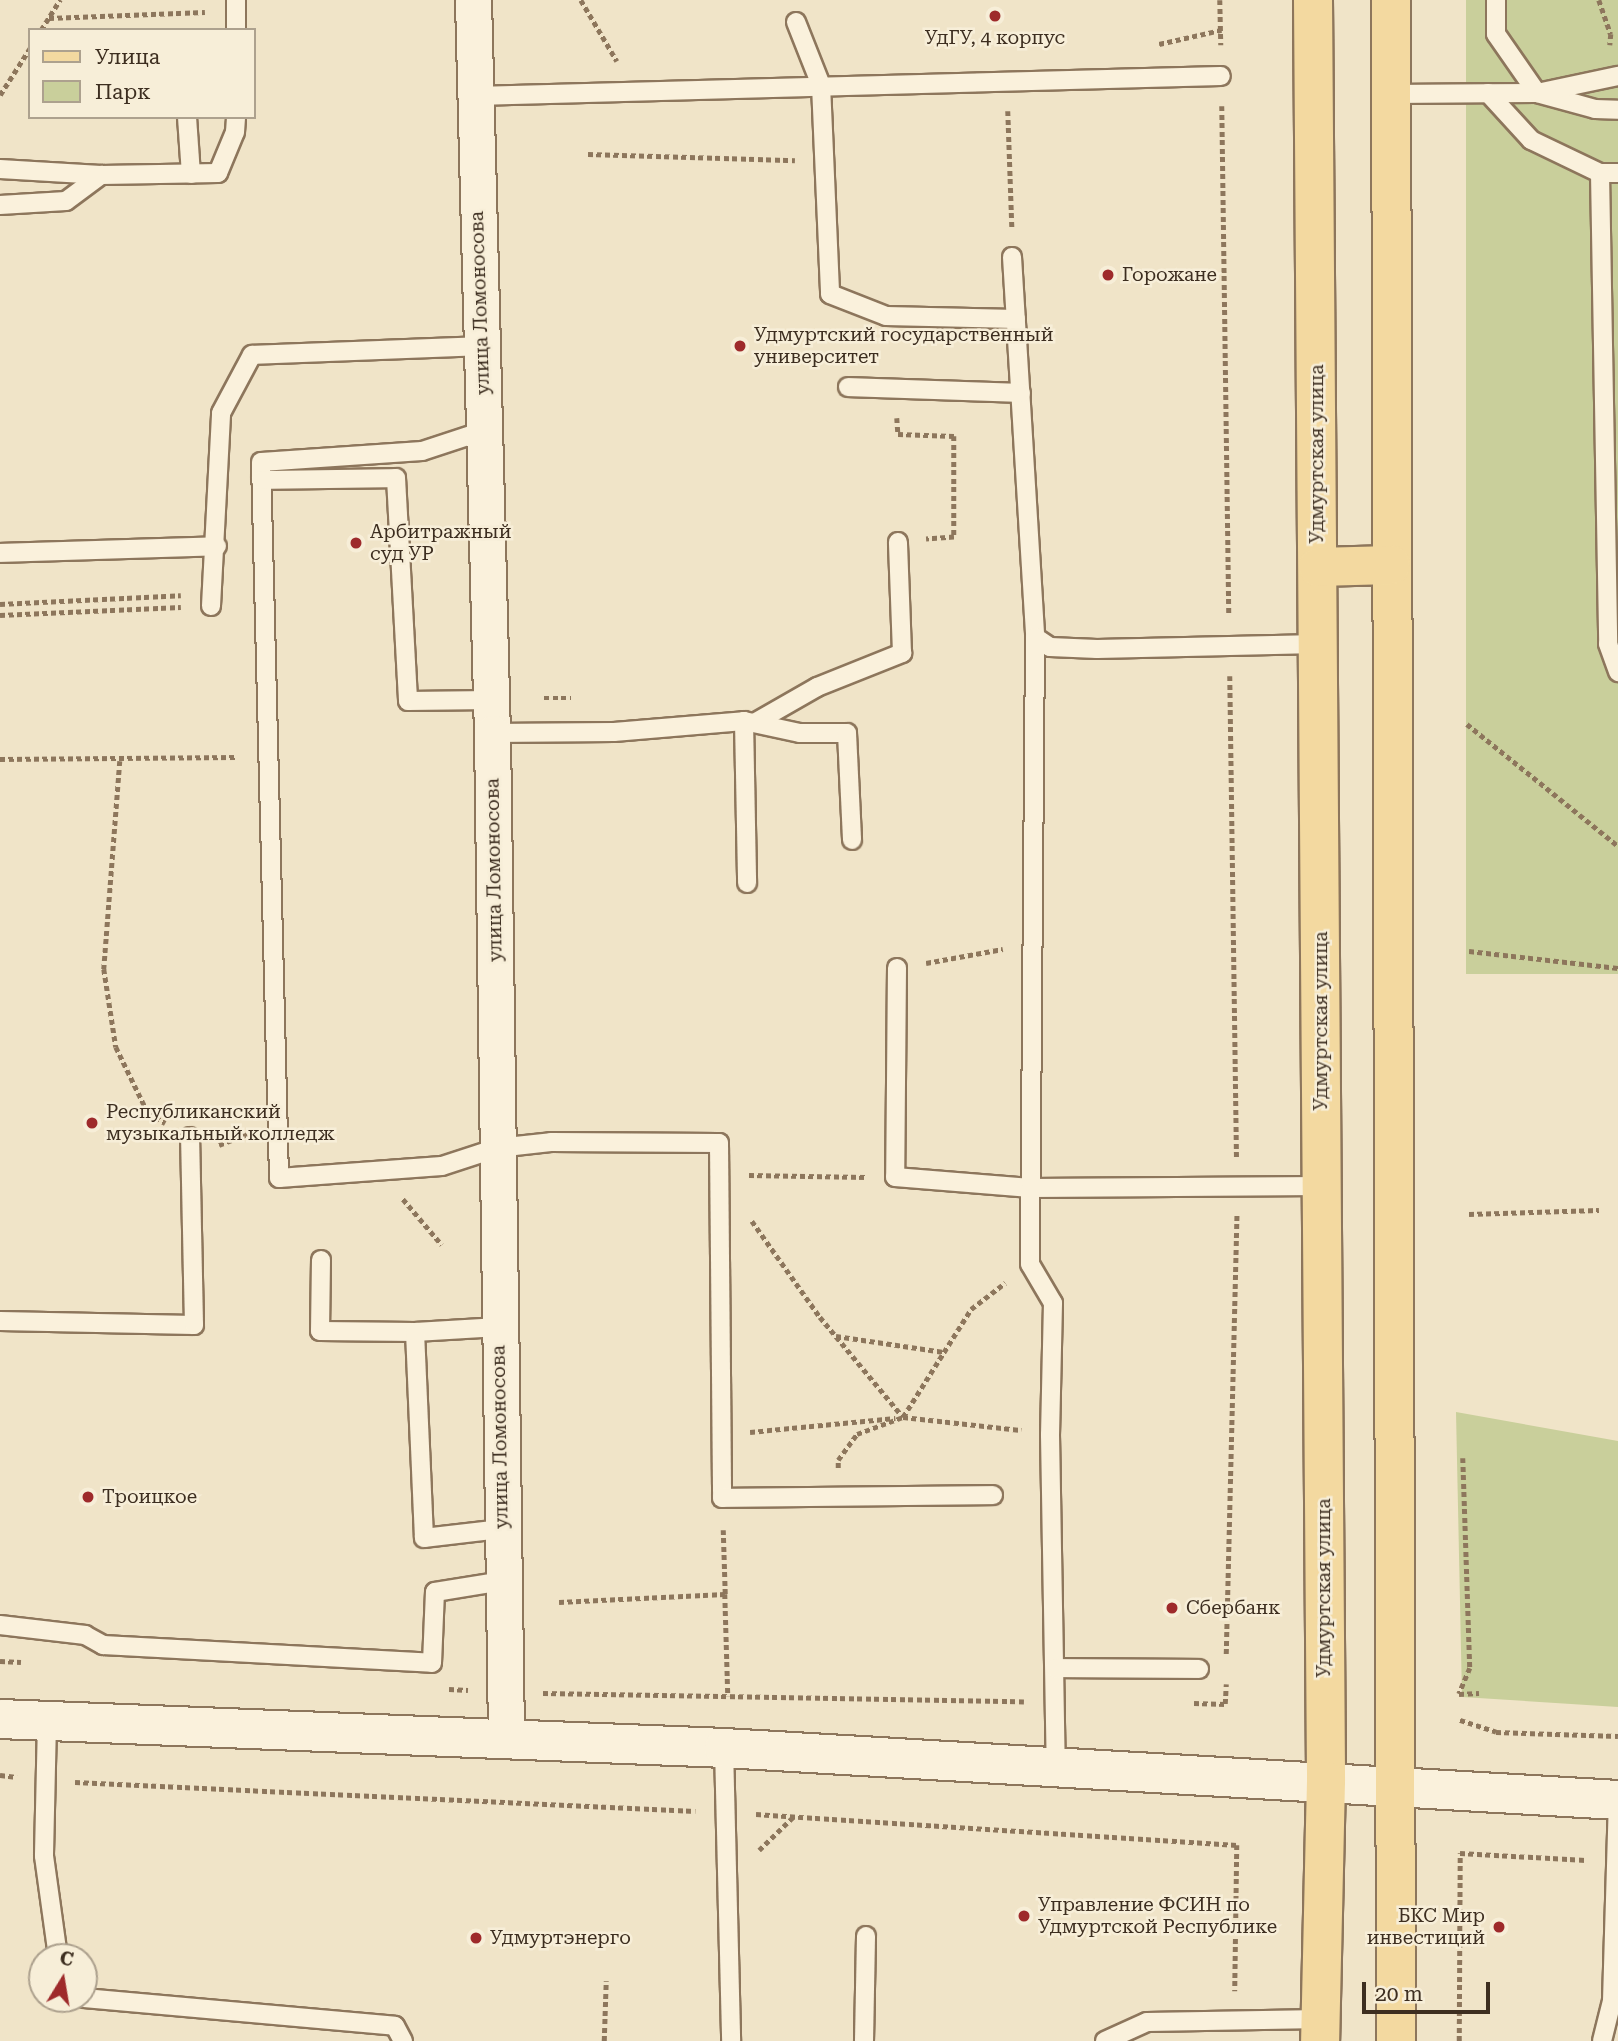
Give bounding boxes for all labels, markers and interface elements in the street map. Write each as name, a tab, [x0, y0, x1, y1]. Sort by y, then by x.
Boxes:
marker: УдГУ, 4 корпус	[987, 8, 1003, 24]
place label: УдГУ, 4 корпус	[925, 27, 1065, 49]
legend	[28, 28, 256, 119]
text: Улица	[95, 45, 160, 69]
text: Парк	[95, 80, 151, 104]
street label: улица Ломоносова	[465, 211, 495, 395]
place label: Горожане	[1122, 264, 1217, 286]
marker: Горожане	[1100, 267, 1116, 283]
place label: Удмуртский государственный университет	[754, 324, 1053, 368]
marker: Удмуртский государственный университет	[732, 338, 748, 354]
street label: Удмуртская улица	[1306, 364, 1328, 544]
place label: Арбитражный суд УР	[370, 521, 511, 565]
marker: Арбитражный суд УР	[348, 535, 364, 551]
street label: улица Ломоносова	[481, 778, 507, 962]
street label: Удмуртская улица	[1310, 931, 1332, 1111]
place label: Республиканский музыкальный колледж	[106, 1101, 335, 1145]
marker: Республиканский музыкальный колледж	[84, 1115, 100, 1131]
street label: улица Ломоносова	[487, 1345, 513, 1529]
place label: Троицкое	[102, 1486, 197, 1508]
marker: Троицкое	[80, 1489, 96, 1505]
street label: Удмуртская улица	[1313, 1498, 1335, 1678]
place label: Сбербанк	[1186, 1597, 1280, 1619]
marker: Сбербанк	[1164, 1600, 1180, 1616]
place label: Управление ФСИН по Удмуртской Республике	[1038, 1894, 1277, 1938]
place label: БКС Мир инвестиций	[1367, 1905, 1485, 1949]
marker: Управление ФСИН по Удмуртской Республике	[1016, 1908, 1032, 1924]
marker: БКС Мир инвестиций	[1491, 1919, 1507, 1935]
place label: Удмуртэнерго	[490, 1927, 631, 1949]
marker: Удмуртэнерго	[468, 1930, 484, 1946]
north arrow	[28, 1943, 98, 2013]
text: С	[58, 1946, 75, 1971]
scale bar	[1366, 1968, 1494, 2012]
text: 20 m	[1375, 1982, 1423, 2006]

